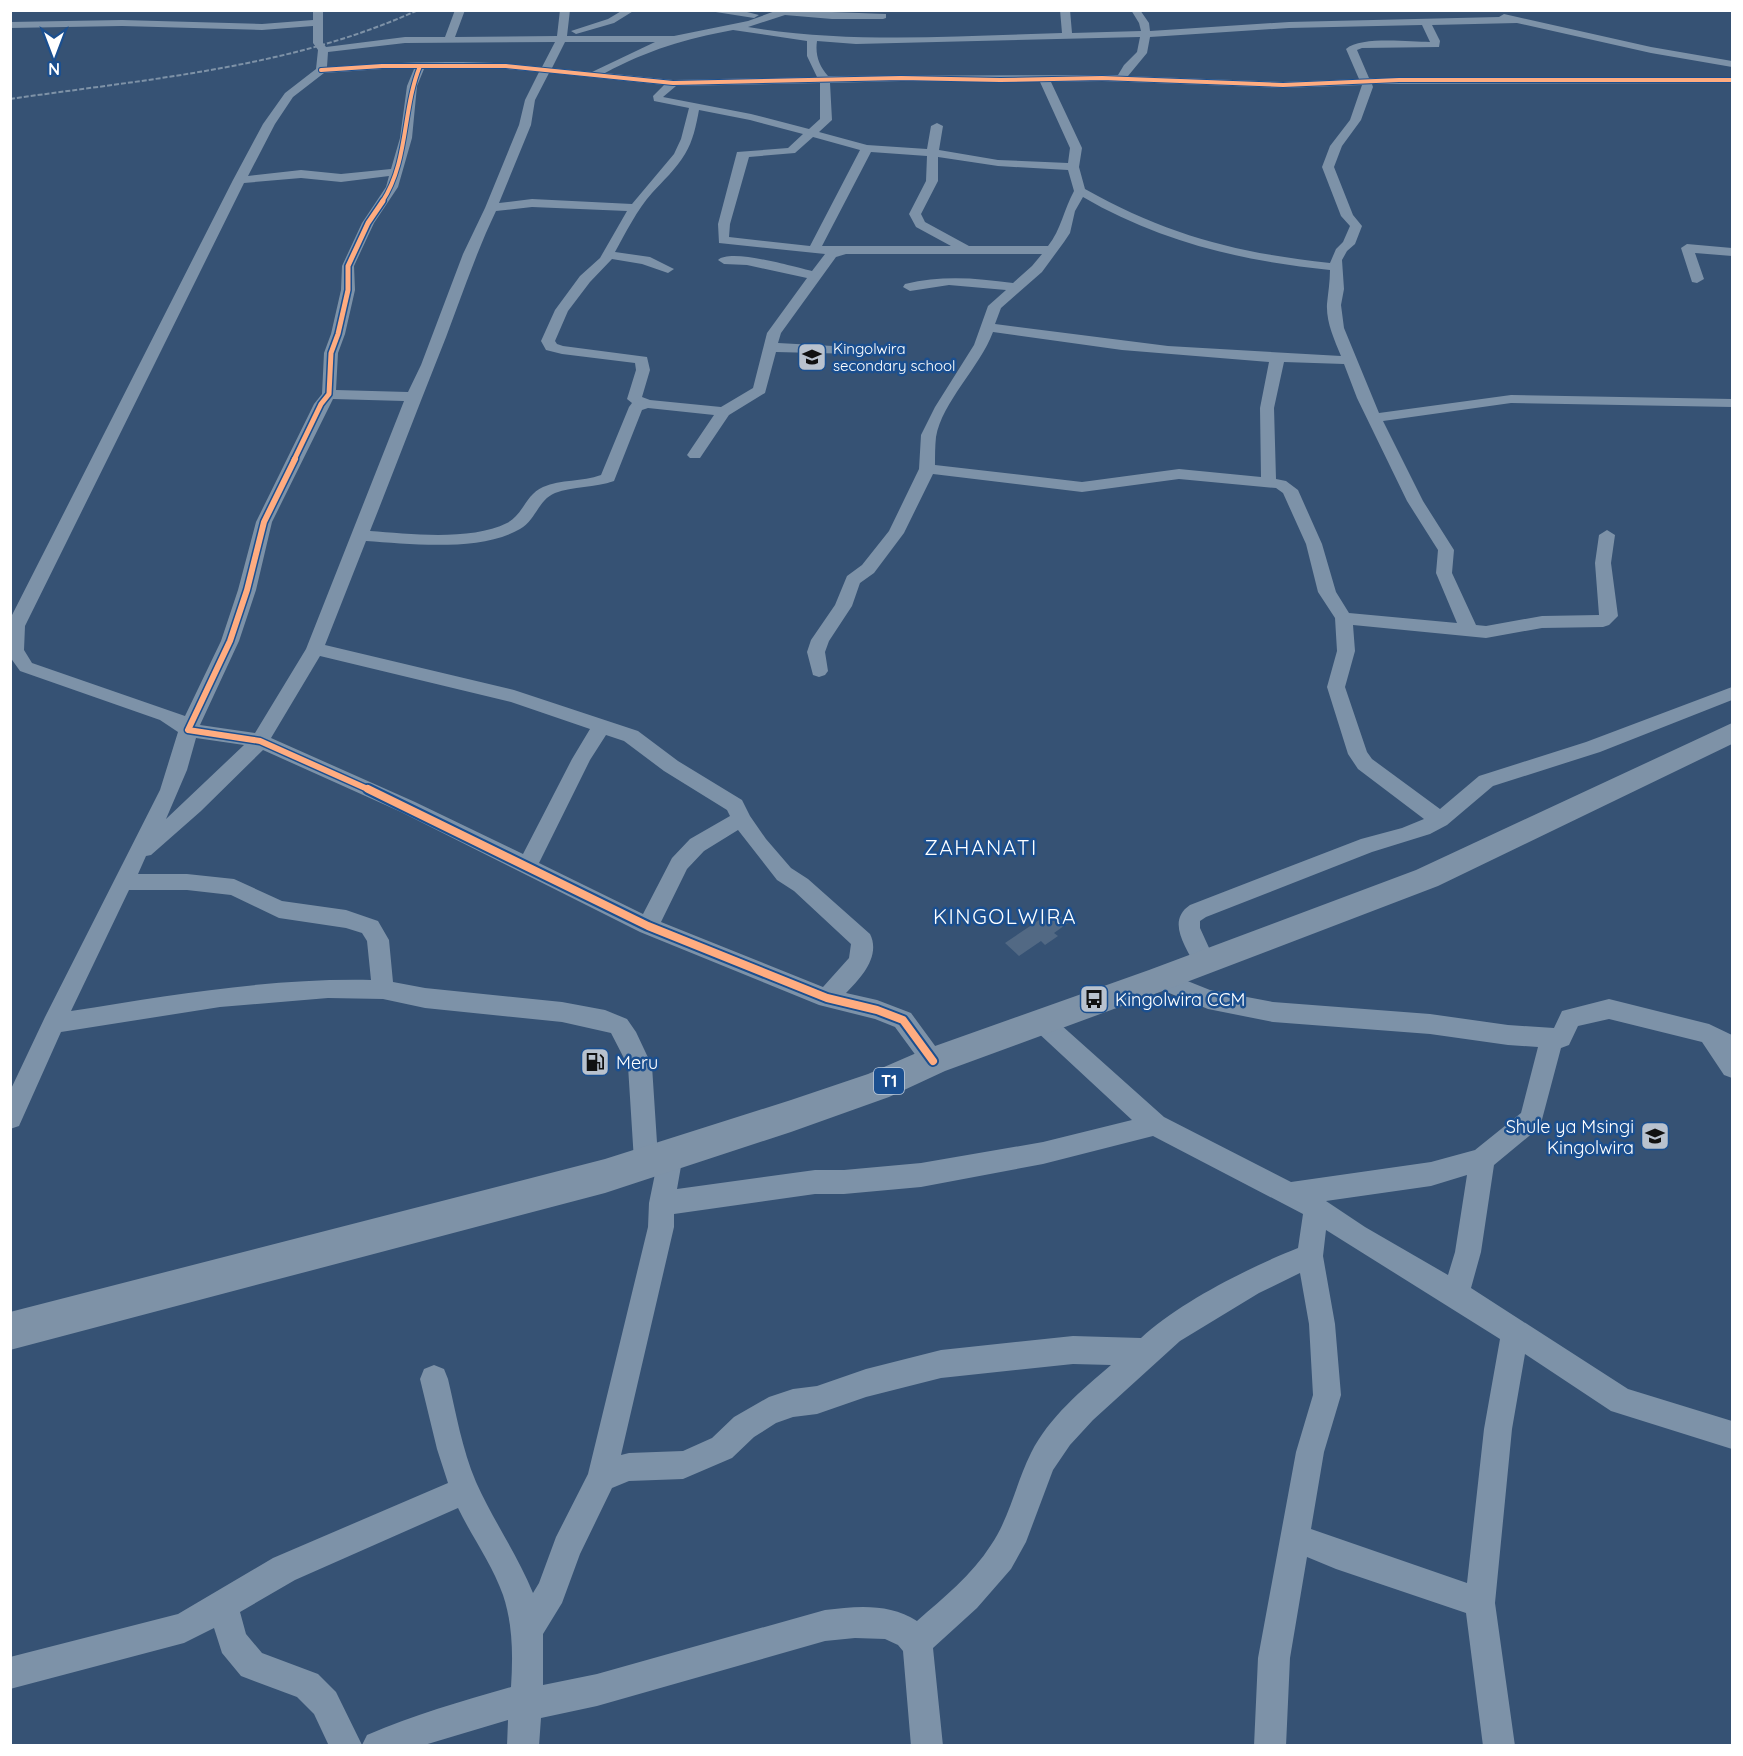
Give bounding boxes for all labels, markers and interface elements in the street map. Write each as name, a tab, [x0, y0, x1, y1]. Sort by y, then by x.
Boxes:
north arrow	[24, 24, 84, 84]
text: N	[48, 59, 60, 79]
place label: Kingolwira secondary school	[833, 339, 955, 375]
school or university icon: Kingolwira secondary school	[796, 341, 828, 373]
district label: ZAHANATI	[924, 834, 1038, 860]
district label: KINGOLWIRA	[933, 903, 1077, 929]
bus stop icon: Kingolwira CCM	[1078, 983, 1110, 1015]
place label: Kingolwira CCM	[1115, 988, 1245, 1011]
fuel station icon: Meru	[579, 1046, 611, 1078]
place label: Meru	[616, 1051, 658, 1074]
road number: T1	[874, 1068, 904, 1094]
place label: Shule ya Msingi Kingolwira	[1506, 1115, 1634, 1159]
school or university icon: Shule ya Msingi Kingolwira	[1639, 1120, 1671, 1152]

